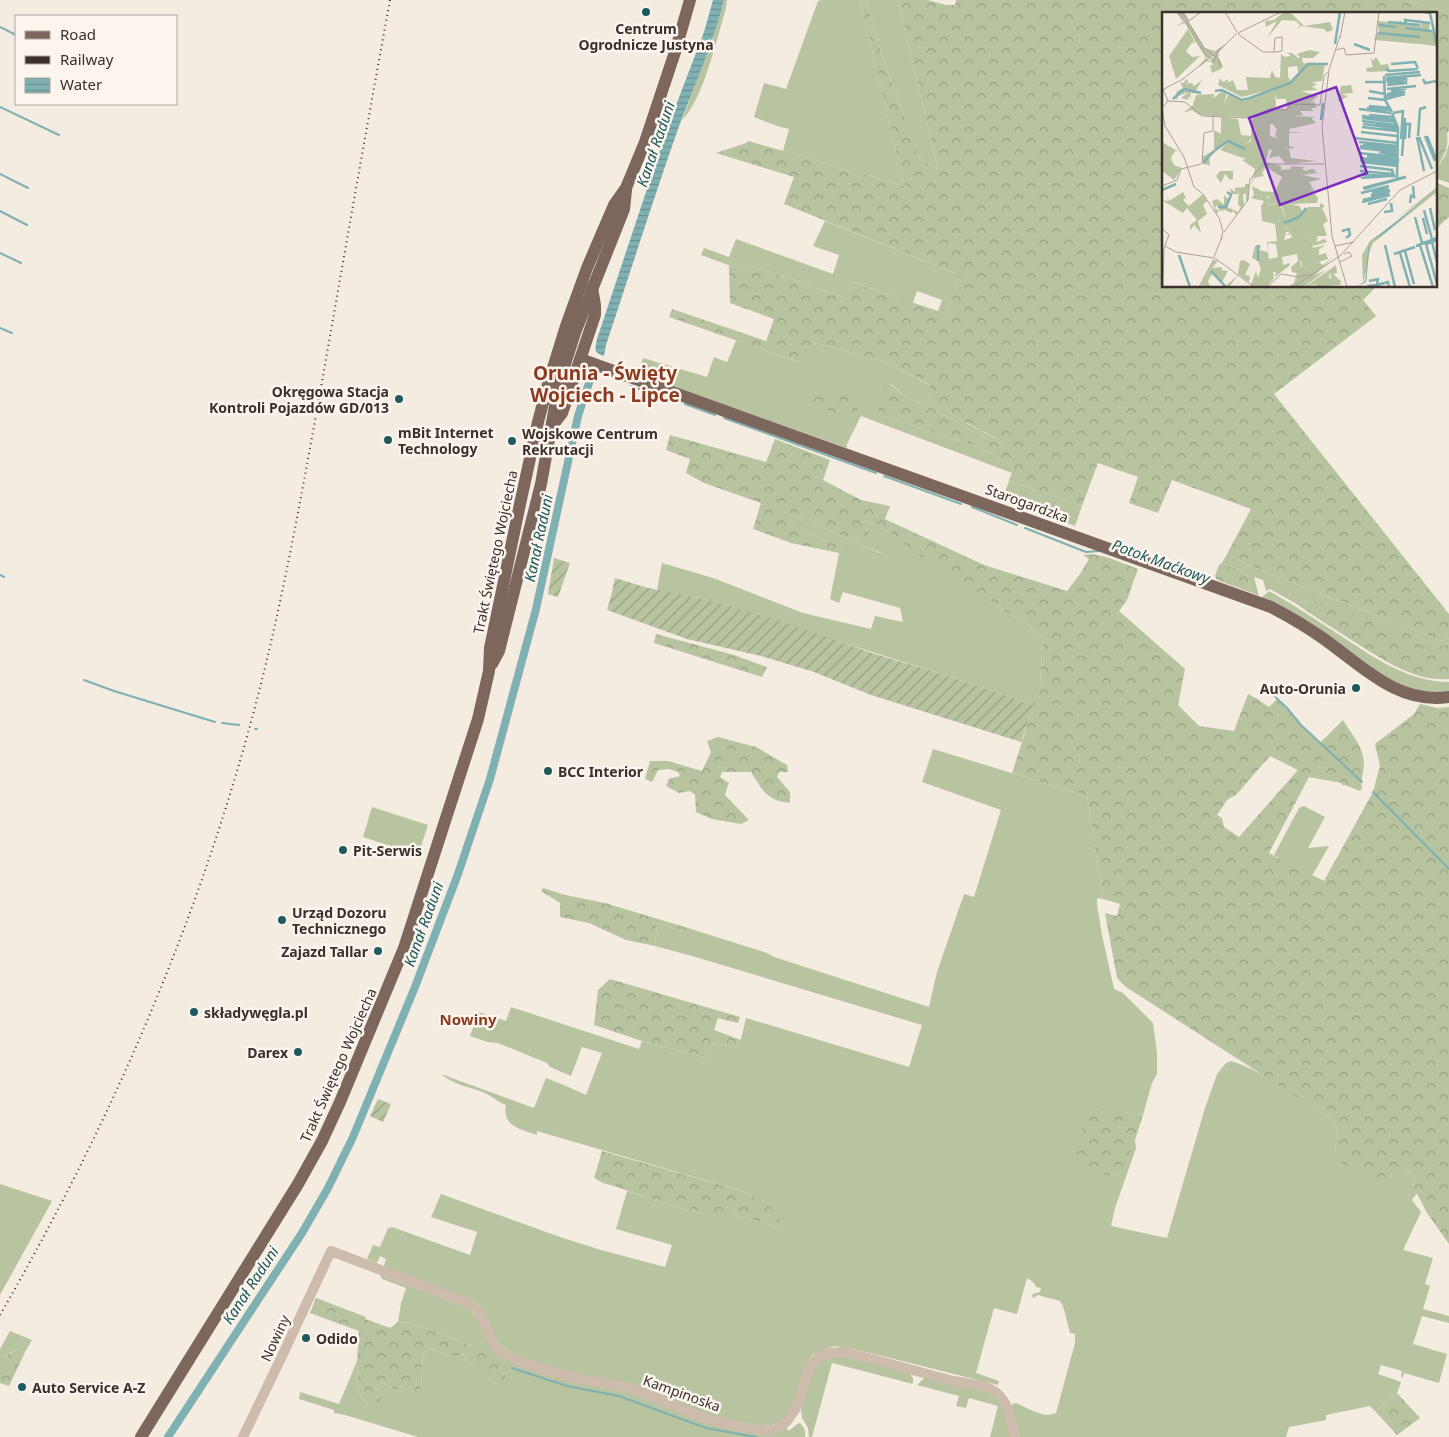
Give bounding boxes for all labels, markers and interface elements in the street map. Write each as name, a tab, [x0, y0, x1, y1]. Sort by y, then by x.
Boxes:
marker: Centrum Ogrodnicze Justyna	[640, 6, 652, 18]
inset map	[1162, 12, 1436, 288]
legend	[15, 15, 178, 105]
place label: Centrum Ogrodnicze Justyna	[578, 19, 714, 54]
text: Road	[60, 24, 96, 44]
text: Railway	[60, 49, 114, 69]
text: Water	[60, 74, 102, 94]
water label: Kanał Raduni	[631, 98, 679, 189]
district label: Orunia - Święty Wojciech - Lipce	[530, 360, 680, 408]
place label: Okręgowa Stacja Kontroli Pojazdów GD/013	[209, 382, 389, 417]
marker: Okręgowa Stacja Kontroli Pojazdów GD/013	[393, 393, 405, 405]
place label: mBit Internet Technology	[398, 423, 494, 458]
place label: Wojskowe Centrum Rekrutacji	[522, 424, 658, 459]
marker: mBit Internet Technology	[382, 434, 394, 446]
marker: Wojskowe Centrum Rekrutacji	[506, 435, 518, 447]
street label: Trakt Świętego Wojciecha	[468, 468, 522, 636]
street label: Starogardzka	[983, 479, 1071, 527]
water label: Kanał Raduni	[519, 491, 557, 584]
water label: Potok Maćkowy	[1109, 534, 1214, 588]
place label: Auto-Orunia	[1260, 679, 1346, 698]
marker: Auto-Orunia	[1350, 682, 1362, 694]
place label: BCC Interior	[558, 762, 644, 781]
marker: BCC Interior	[542, 765, 554, 777]
place label: Pit-Serwis	[353, 841, 422, 860]
marker: Pit-Serwis	[337, 844, 349, 856]
water label: Kanał Raduni	[398, 878, 448, 969]
place label: Urząd Dozoru Technicznego	[292, 903, 387, 938]
marker: Urząd Dozoru Technicznego	[276, 914, 288, 926]
place label: Zajazd Tallar	[281, 942, 369, 961]
marker: Zajazd Tallar	[372, 945, 384, 957]
street label: Trakt Świętego Wojciecha	[295, 985, 381, 1145]
place label: składywęgla.pl	[204, 1003, 308, 1022]
marker: składywęgla.pl	[188, 1006, 200, 1018]
district label: Nowiny	[440, 1009, 497, 1029]
place label: Darex	[247, 1043, 289, 1062]
marker: Darex	[292, 1046, 304, 1058]
water label: Kanał Raduni	[217, 1241, 283, 1328]
street label: Nowiny	[256, 1311, 294, 1364]
place label: Odido	[316, 1329, 358, 1348]
marker: Odido	[300, 1332, 312, 1344]
street label: Kampinoska	[641, 1370, 723, 1416]
place label: Auto Service A-Z	[32, 1378, 145, 1397]
marker: Auto Service A-Z	[16, 1381, 28, 1393]

